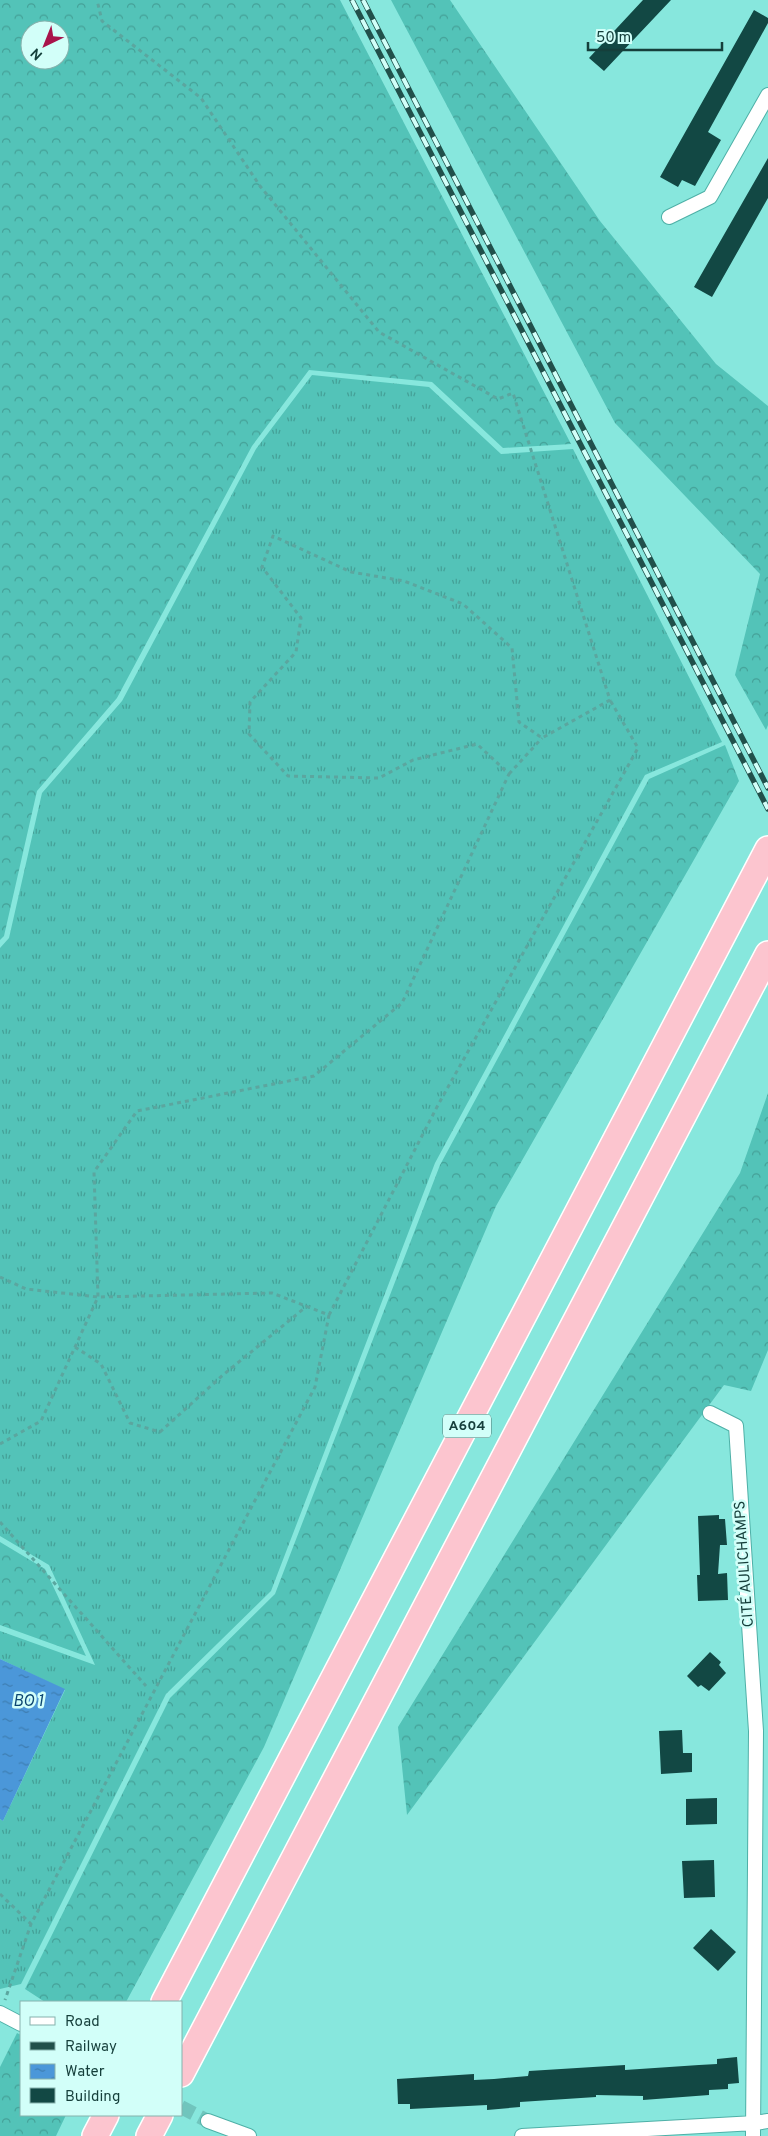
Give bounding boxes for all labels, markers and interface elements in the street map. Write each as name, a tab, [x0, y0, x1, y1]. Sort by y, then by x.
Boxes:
north arrow	[20, 20, 70, 70]
scale bar	[588, 20, 722, 52]
text: 50 m	[596, 29, 631, 48]
text: N	[28, 44, 47, 63]
road number: A604	[443, 1414, 491, 1438]
street label: CITÉ AULICHAMPS	[730, 1500, 759, 1628]
water label: BO 1	[13, 1692, 44, 1712]
legend	[20, 2001, 182, 2116]
text: Road	[65, 2013, 100, 2032]
text: Railway	[65, 2038, 117, 2057]
text: Water	[65, 2063, 105, 2082]
text: Building	[65, 2088, 120, 2107]

